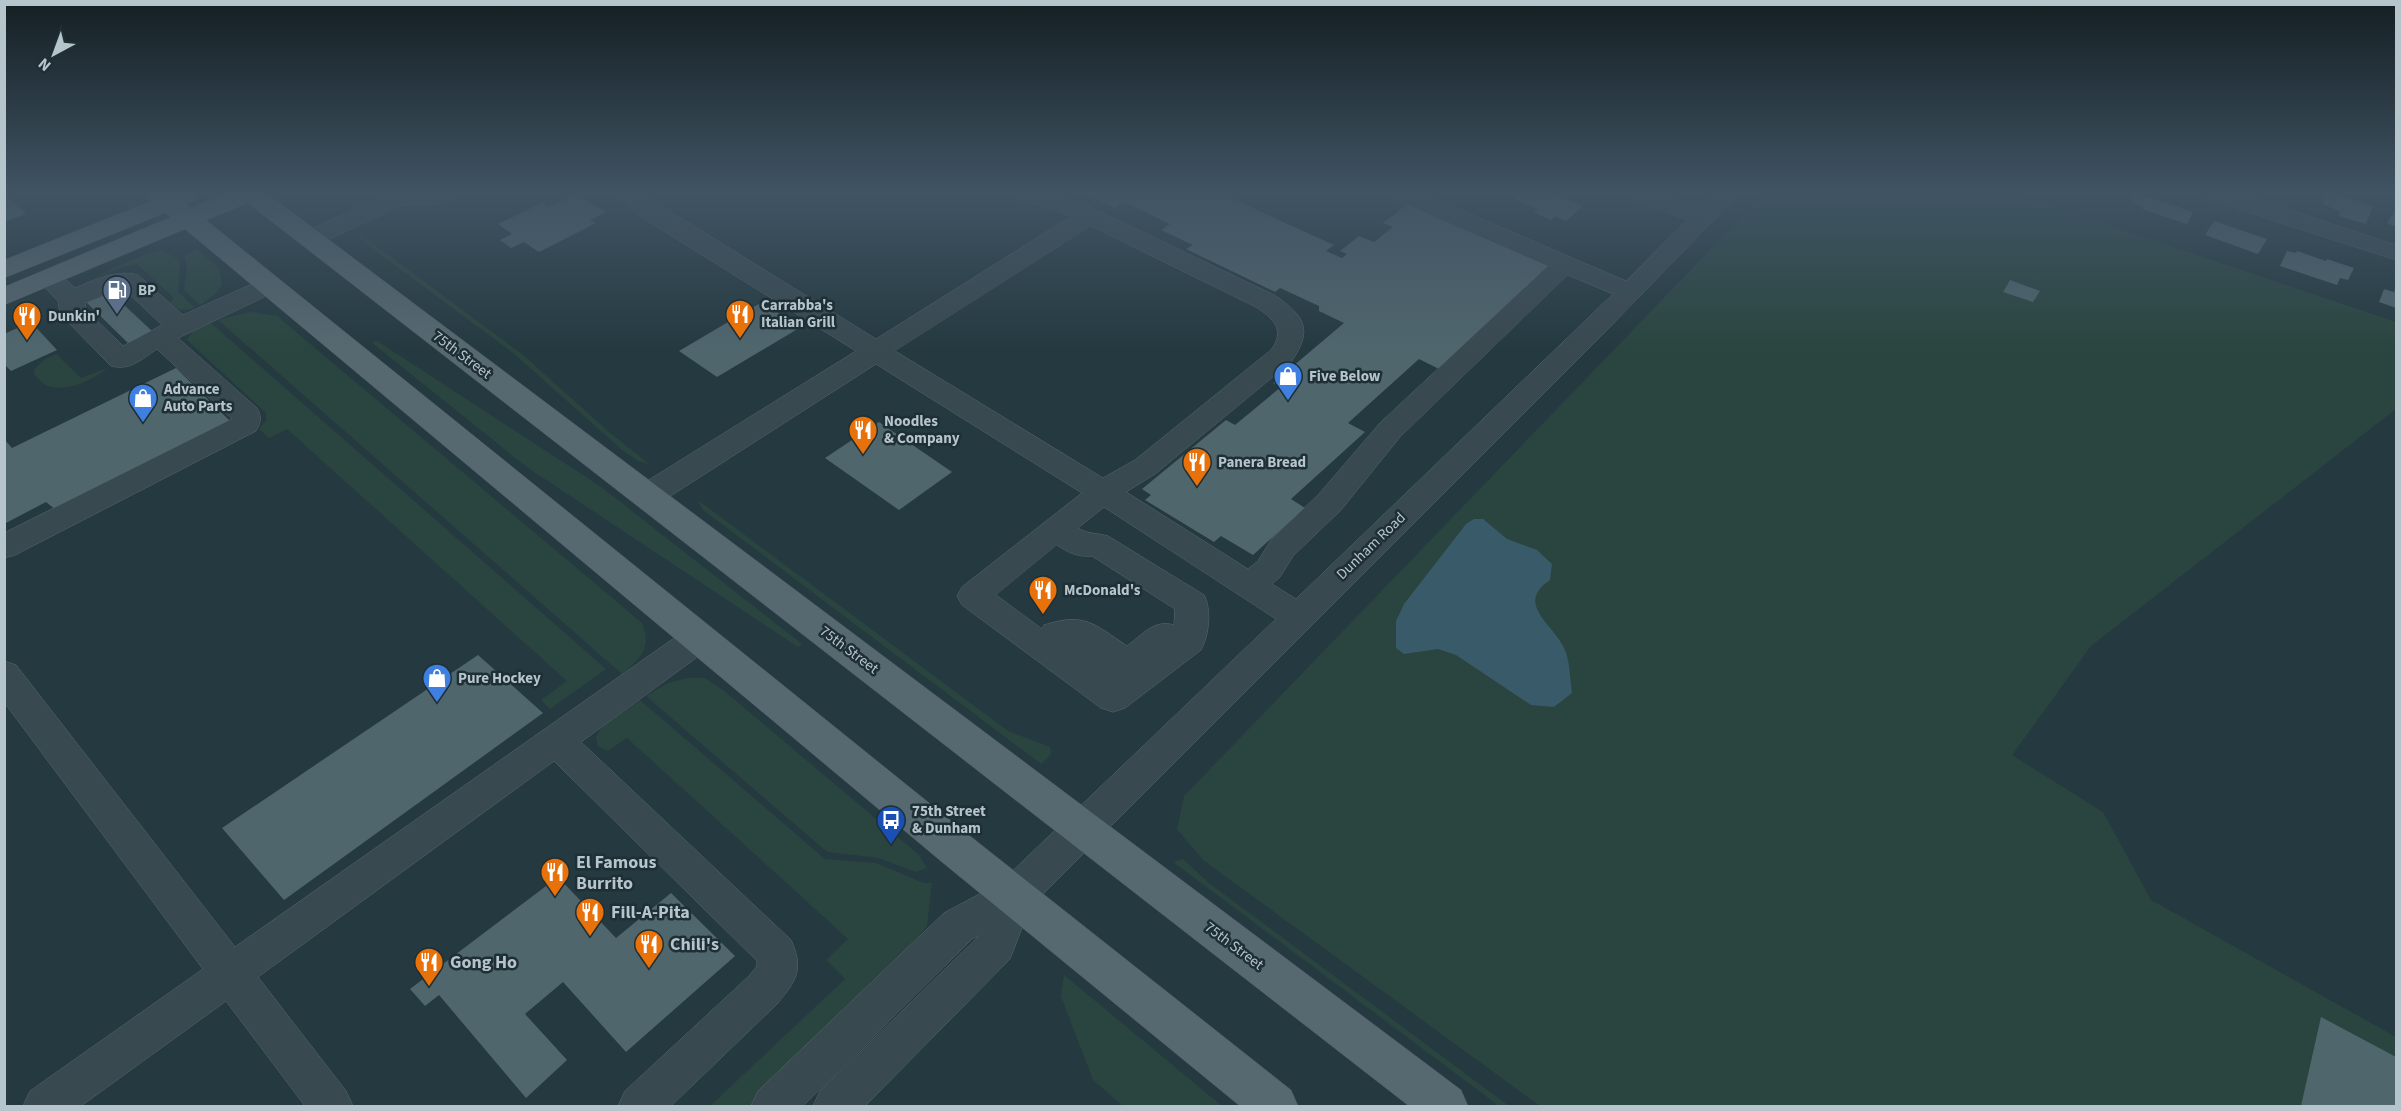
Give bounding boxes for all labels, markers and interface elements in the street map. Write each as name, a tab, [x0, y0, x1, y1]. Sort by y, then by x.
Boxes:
north arrow	[24, 24, 84, 84]
text: N	[34, 53, 56, 76]
fuel station icon: BP	[101, 274, 133, 316]
place label: BP	[138, 280, 156, 301]
place label: Carrabba's Italian Grill	[761, 295, 836, 333]
restaurant icon: Carrabba's Italian Grill	[724, 298, 756, 340]
restaurant icon: Dunkin'	[11, 300, 43, 342]
place label: Dunkin'	[48, 306, 100, 327]
street label: 75th Street	[428, 326, 496, 384]
shop icon: Five Below	[1272, 360, 1304, 402]
place label: Five Below	[1309, 366, 1381, 387]
place label: Advance Auto Parts	[163, 379, 233, 417]
shop icon: Advance Auto Parts	[127, 382, 159, 424]
place label: Noodles & Company	[884, 411, 960, 449]
restaurant icon: Noodles & Company	[847, 414, 879, 456]
restaurant icon: Panera Bread	[1181, 446, 1213, 488]
place label: Panera Bread	[1218, 452, 1306, 473]
street label: Dunham Road	[1332, 508, 1410, 584]
restaurant icon: McDonald's	[1027, 574, 1059, 616]
place label: McDonald's	[1064, 580, 1141, 601]
street label: 75th Street	[815, 621, 883, 679]
shop icon: Pure Hockey	[421, 662, 453, 704]
place label: Pure Hockey	[458, 668, 541, 689]
place label: 75th Street & Dunham	[912, 801, 986, 839]
bus stop icon: 75th Street & Dunham	[875, 804, 907, 846]
place label: El Famous Burrito	[576, 850, 656, 896]
restaurant icon: El Famous Burrito	[539, 856, 571, 898]
restaurant icon: Fill-A-Pita	[574, 896, 606, 938]
place label: Fill-A-Pita	[611, 900, 690, 925]
street label: 75th Street	[1200, 917, 1268, 975]
restaurant icon: Chili's	[633, 928, 665, 970]
place label: Chili's	[670, 932, 719, 957]
restaurant icon: Gong Ho	[413, 946, 445, 988]
place label: Gong Ho	[450, 950, 517, 975]

